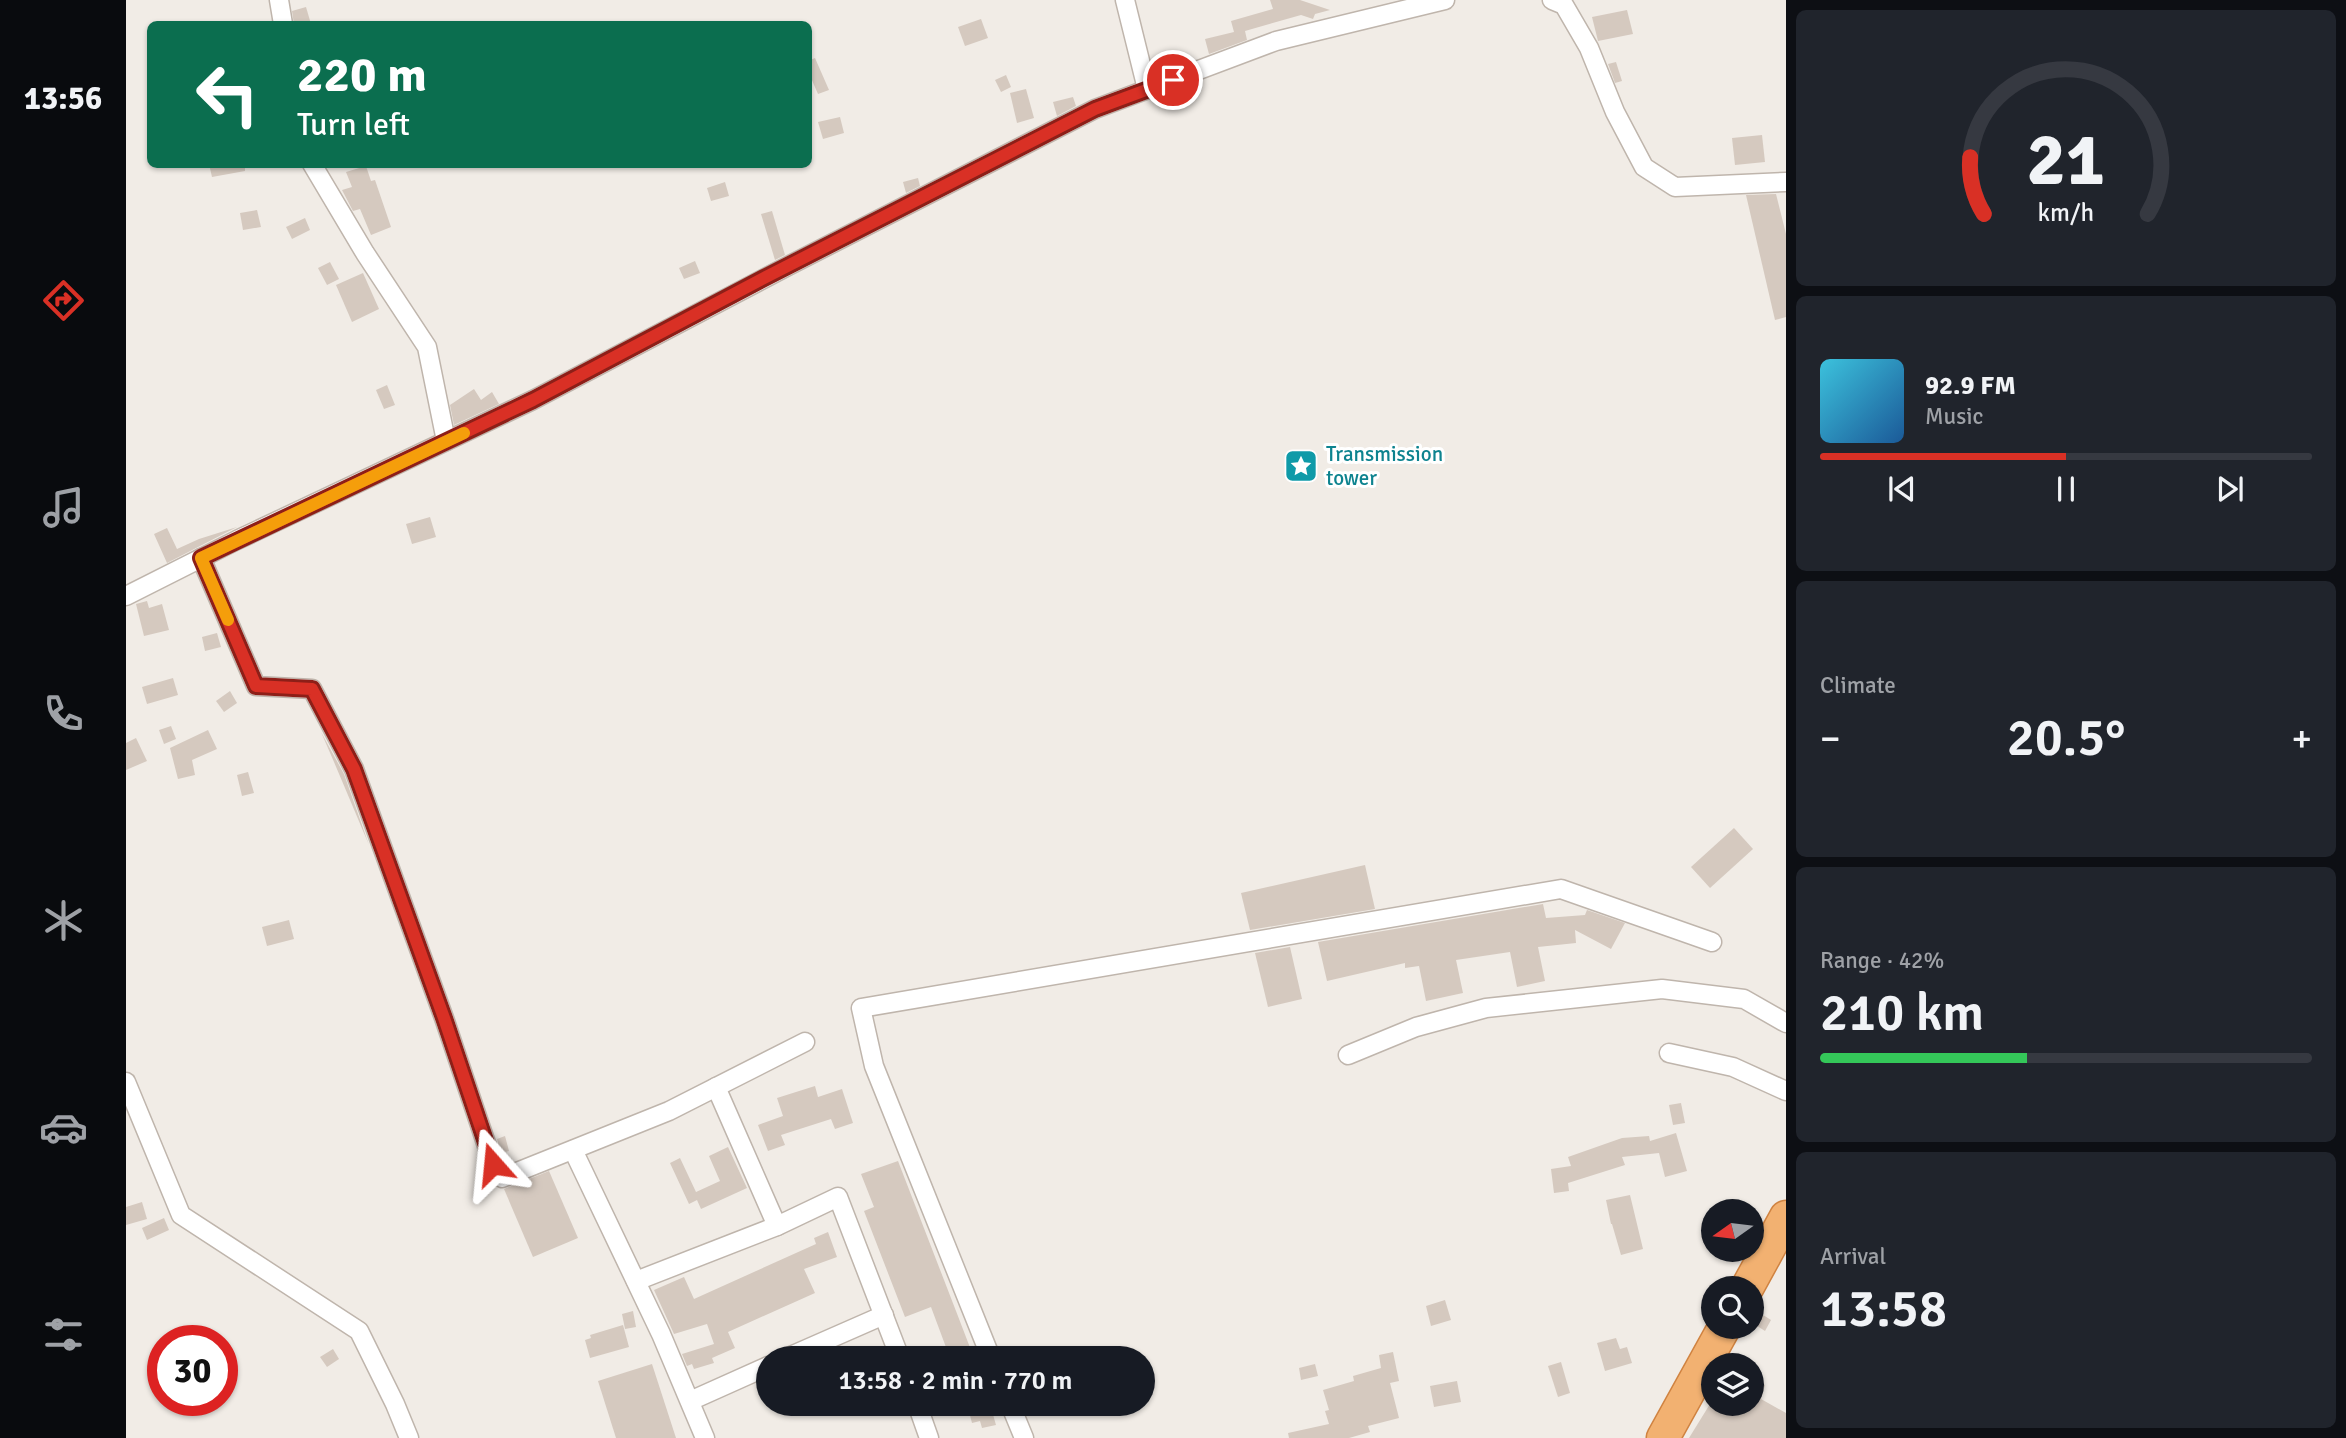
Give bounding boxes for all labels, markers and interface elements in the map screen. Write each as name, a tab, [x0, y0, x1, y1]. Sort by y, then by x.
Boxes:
text: 220 m	[297, 45, 427, 105]
icon: left	[182, 49, 273, 140]
pin	[1143, 50, 1203, 110]
icon: arrive	[1154, 61, 1192, 99]
text: 13:56	[24, 79, 102, 118]
text: Turn left	[297, 105, 410, 144]
text: 21	[2027, 116, 2105, 205]
text: km/h	[2038, 197, 2094, 228]
icon: directions	[39, 276, 88, 325]
text: 92.9 FM	[1925, 370, 2016, 402]
text: Music	[1925, 402, 1983, 431]
place label: Transmission tower	[1326, 441, 1443, 491]
place icon: Transmission tower	[1282, 447, 1320, 485]
icon: previous	[1883, 470, 1921, 508]
icon: pause	[2047, 470, 2085, 508]
icon: next	[2211, 470, 2249, 508]
icon: music	[39, 483, 88, 532]
text: Climate	[1820, 671, 1896, 700]
icon: phone	[39, 689, 88, 738]
text: 20.5°	[2007, 706, 2125, 770]
text: −	[1820, 715, 1841, 762]
text: +	[2291, 715, 2312, 762]
icon: climate	[39, 896, 88, 945]
text: Range · 42%	[1820, 946, 1944, 975]
text: 210 km	[1820, 981, 1984, 1045]
icon: car	[39, 1103, 88, 1152]
position arrow	[456, 1127, 530, 1201]
north arrow	[1701, 1199, 1764, 1262]
map controls	[1701, 1199, 1764, 1416]
text: Arrival	[1820, 1242, 1886, 1271]
button: search	[1701, 1276, 1764, 1339]
text: 13:58	[1820, 1277, 1947, 1341]
icon: filters	[39, 1310, 88, 1359]
speed limit sign: 30	[147, 1325, 238, 1416]
button: layers	[1701, 1353, 1764, 1416]
text: 13:58 · 2 min · 770 m	[839, 1365, 1072, 1397]

